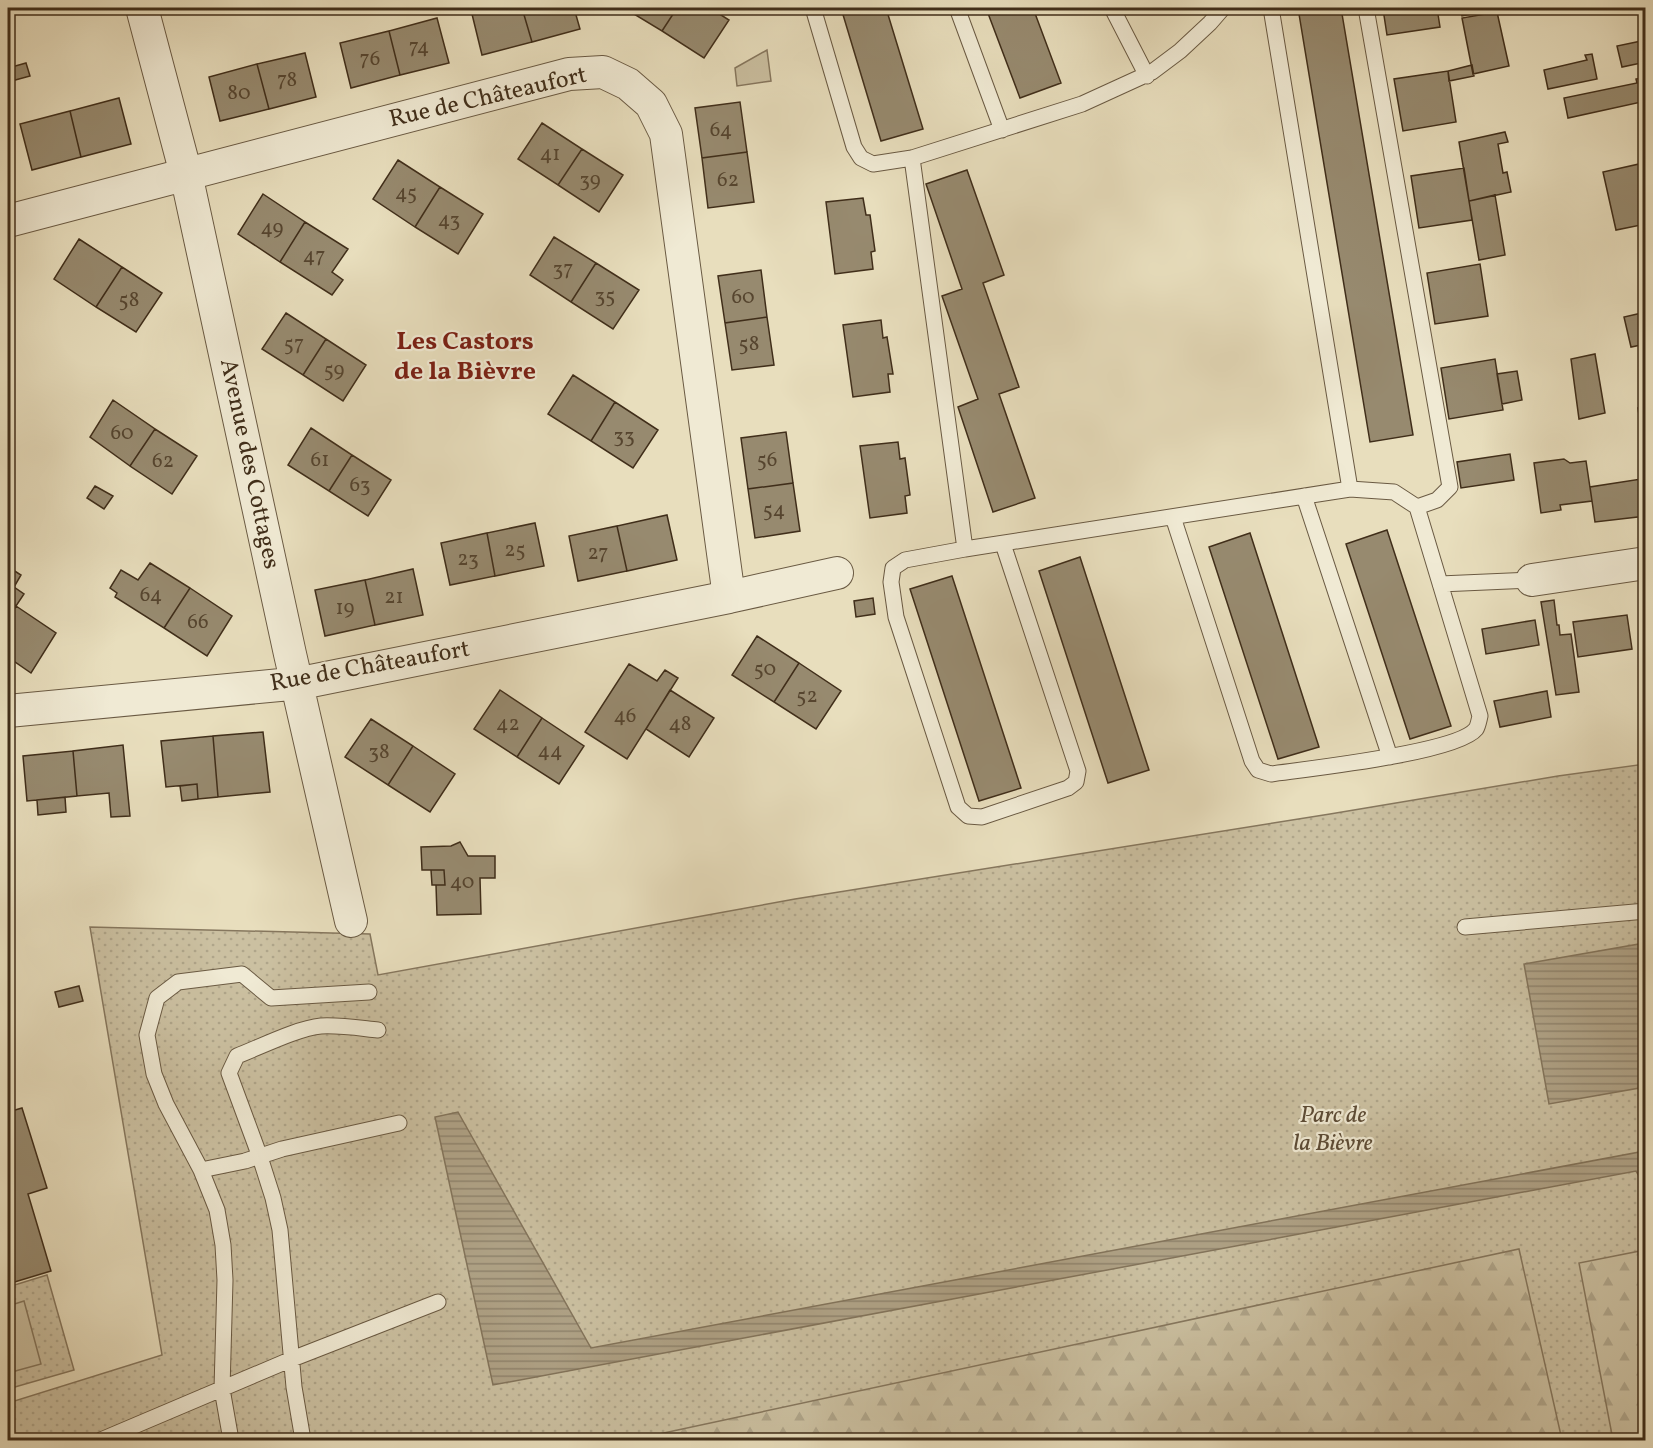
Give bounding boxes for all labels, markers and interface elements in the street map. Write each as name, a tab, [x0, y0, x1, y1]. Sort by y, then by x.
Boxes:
house number: 74	[409, 33, 429, 62]
house number: 76	[360, 45, 380, 74]
street label: Rue de Châteaufort	[386, 59, 590, 137]
house number: 78	[277, 66, 297, 95]
house number: 80	[227, 79, 251, 108]
house number: 64	[710, 116, 732, 145]
house number: 41	[540, 140, 560, 169]
house number: 39	[579, 166, 601, 195]
house number: 62	[717, 166, 739, 195]
house number: 45	[395, 179, 417, 208]
house number: 43	[438, 206, 460, 235]
house number: 49	[261, 214, 284, 243]
house number: 47	[303, 242, 325, 271]
house number: 37	[553, 255, 573, 284]
house number: 35	[595, 282, 615, 311]
house number: 60	[731, 283, 755, 312]
house number: 58	[119, 286, 139, 315]
district label: Les Castors de la Bièvre	[394, 324, 536, 390]
house number: 57	[284, 330, 304, 359]
house number: 58	[739, 330, 759, 359]
street label: Avenue des Cottages	[210, 356, 288, 572]
house number: 59	[324, 356, 344, 385]
house number: 60	[110, 419, 134, 448]
house number: 33	[613, 422, 635, 451]
house number: 61	[311, 446, 329, 475]
house number: 56	[757, 446, 777, 475]
house number: 62	[152, 447, 174, 476]
house number: 63	[349, 471, 371, 500]
house number: 54	[763, 496, 785, 525]
house number: 25	[504, 536, 526, 565]
house number: 27	[588, 539, 608, 568]
house number: 23	[457, 545, 479, 574]
house number: 64	[140, 581, 162, 610]
house number: 21	[384, 583, 404, 612]
house number: 19	[335, 594, 355, 623]
house number: 66	[187, 608, 209, 637]
street label: Rue de Châteaufort	[268, 633, 472, 701]
house number: 50	[754, 655, 776, 684]
house number: 52	[796, 682, 818, 711]
house number: 46	[614, 702, 636, 731]
house number: 42	[496, 710, 520, 739]
house number: 48	[669, 710, 691, 739]
house number: 44	[537, 737, 563, 766]
house number: 38	[368, 738, 390, 767]
house number: 40	[450, 868, 474, 897]
park label: Parc de la Bièvre	[1293, 1099, 1373, 1161]

